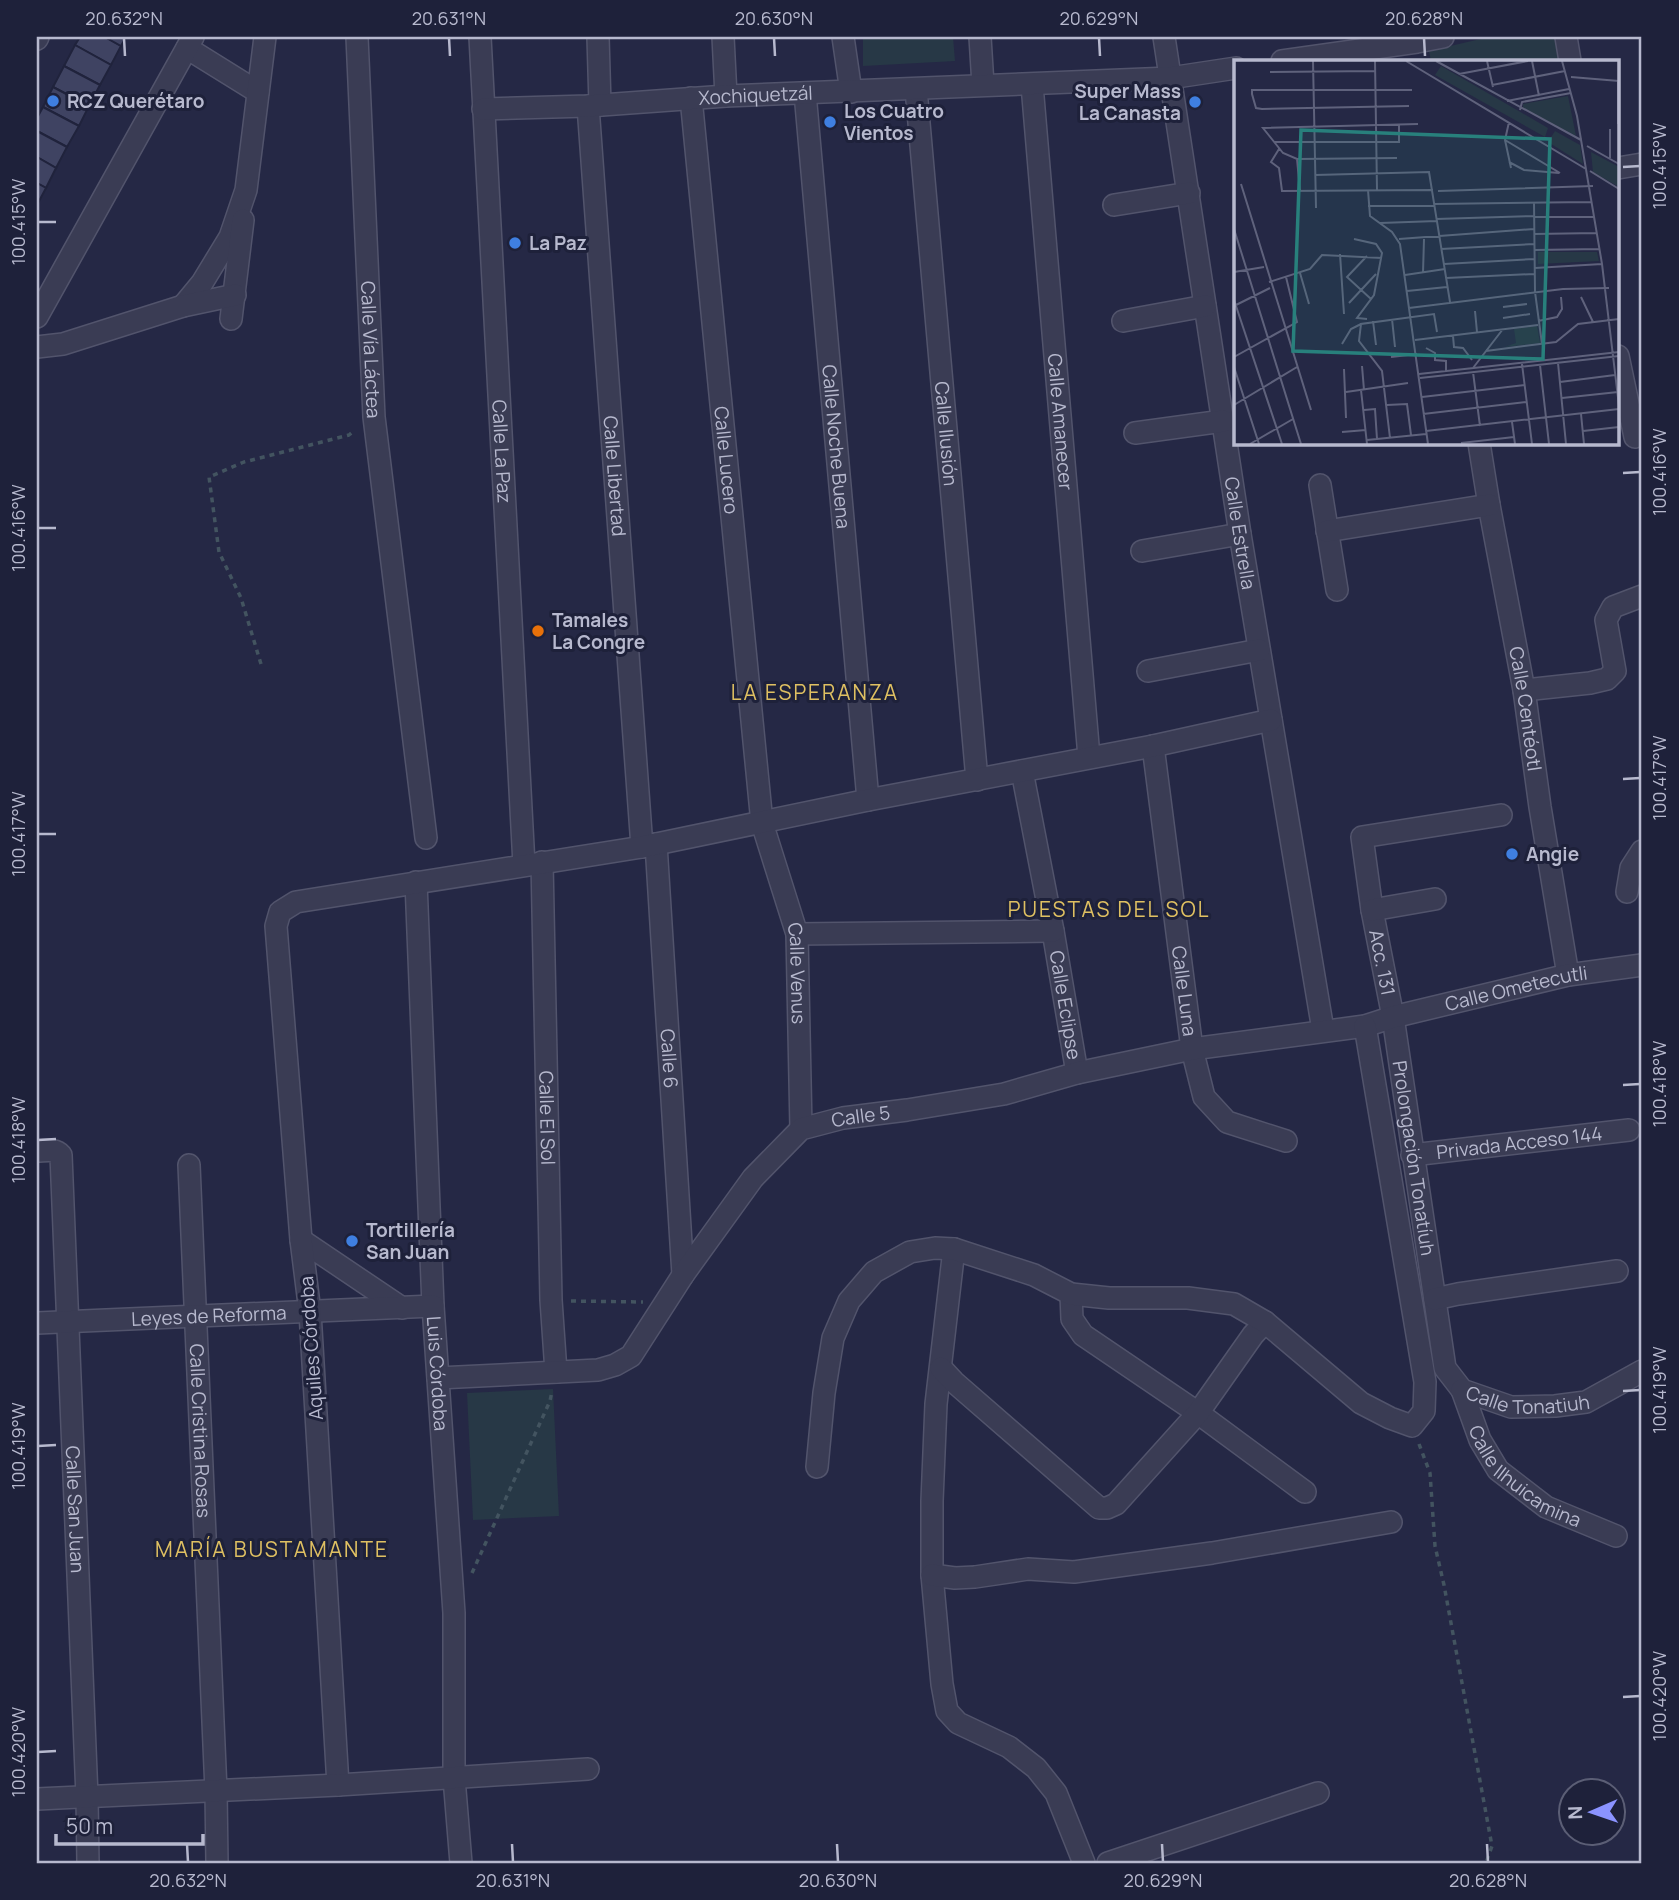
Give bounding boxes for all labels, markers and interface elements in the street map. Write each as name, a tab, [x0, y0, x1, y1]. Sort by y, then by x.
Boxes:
text: 20.632°N	[85, 6, 163, 30]
text: 20.631°N	[412, 6, 486, 30]
text: 20.630°N	[735, 6, 813, 30]
text: 20.629°N	[1060, 6, 1138, 30]
text: 20.628°N	[1385, 6, 1463, 30]
inset map	[1234, 60, 1620, 444]
place label: Super Mass La Canasta	[1074, 78, 1181, 126]
street label: Xochiquetzál	[698, 79, 813, 111]
place label: RCZ Querétaro	[67, 88, 204, 114]
marker: RCZ Querétaro	[45, 93, 61, 109]
marker: Super Mass La Canasta	[1187, 94, 1203, 110]
place label: Los Cuatro Vientos	[844, 98, 944, 146]
marker: Los Cuatro Vientos	[822, 114, 838, 130]
text: 100.415°W	[1647, 123, 1671, 209]
text: 100.415°W	[6, 179, 30, 265]
place label: La Paz	[529, 230, 587, 256]
marker: La Paz	[507, 235, 523, 251]
street label: Calle Vía Láctea	[355, 280, 387, 419]
street label: Calle Amanecer	[1042, 352, 1079, 491]
street label: Calle Noche Buena	[816, 363, 857, 530]
street label: Calle Ilusión	[929, 380, 964, 487]
street label: Calle La Paz	[486, 399, 518, 504]
street label: Calle Lucero	[708, 405, 745, 515]
street label: Calle Libertad	[598, 415, 632, 537]
text: 100.416°W	[1647, 428, 1671, 516]
street label: Calle Estrella	[1218, 475, 1262, 591]
text: 100.416°W	[6, 484, 30, 572]
place label: Tamales La Congre	[552, 607, 645, 655]
marker: Tamales La Congre	[530, 623, 546, 639]
street label: Calle Centéotl	[1503, 644, 1548, 773]
district label: LA ESPERANZA	[731, 678, 899, 706]
text: 100.417°W	[1647, 735, 1671, 821]
text: 100.417°W	[6, 791, 30, 877]
place label: Angie	[1526, 841, 1579, 867]
marker: Angie	[1504, 846, 1520, 862]
district label: PUESTAS DEL SOL	[1008, 895, 1210, 923]
street label: Calle Venus	[781, 919, 812, 1024]
street label: Acc. 131	[1363, 927, 1401, 998]
street label: Calle Luna	[1166, 944, 1203, 1038]
street label: Calle Eclipse	[1044, 948, 1088, 1061]
street label: Calle Ometecutli	[1442, 960, 1589, 1017]
street label: Calle 6	[655, 1028, 684, 1089]
text: 100.418°W	[1647, 1041, 1671, 1127]
street label: Prolongación Tonatíuh	[1387, 1059, 1441, 1257]
street label: Calle El Sol	[533, 1070, 561, 1165]
text: 100.418°W	[6, 1097, 30, 1183]
street label: Calle 5	[828, 1099, 892, 1134]
street label: Privada Acceso 144	[1435, 1120, 1604, 1165]
place label: Tortillería San Juan	[366, 1217, 455, 1265]
marker: Tortillería San Juan	[344, 1233, 360, 1249]
street label: Aquiles Córdoba	[293, 1275, 329, 1421]
street label: Leyes de Reforma	[131, 1299, 287, 1332]
street label: Luis Córdoba	[421, 1315, 455, 1432]
street label: Calle Cristina Rosas	[184, 1343, 217, 1518]
text: 100.419°W	[1647, 1346, 1671, 1434]
street label: Calle Tonatiuh	[1463, 1379, 1591, 1420]
text: 100.419°W	[6, 1402, 30, 1490]
street label: Calle Ilhuicamina	[1463, 1422, 1585, 1533]
street label: Calle San Juan	[60, 1445, 91, 1574]
district label: MARÍA BUSTAMANTE	[155, 1535, 389, 1563]
text: 100.420°W	[1647, 1651, 1671, 1741]
text: 100.420°W	[6, 1707, 30, 1797]
north arrow	[1556, 1778, 1626, 1848]
scale bar	[56, 1802, 203, 1846]
text: N	[1562, 1805, 1588, 1820]
text: 50 m	[66, 1812, 113, 1840]
text: 20.632°N	[149, 1868, 227, 1892]
text: 20.631°N	[476, 1868, 550, 1892]
text: 20.630°N	[799, 1868, 877, 1892]
text: 20.629°N	[1124, 1868, 1202, 1892]
text: 20.628°N	[1449, 1868, 1527, 1892]

